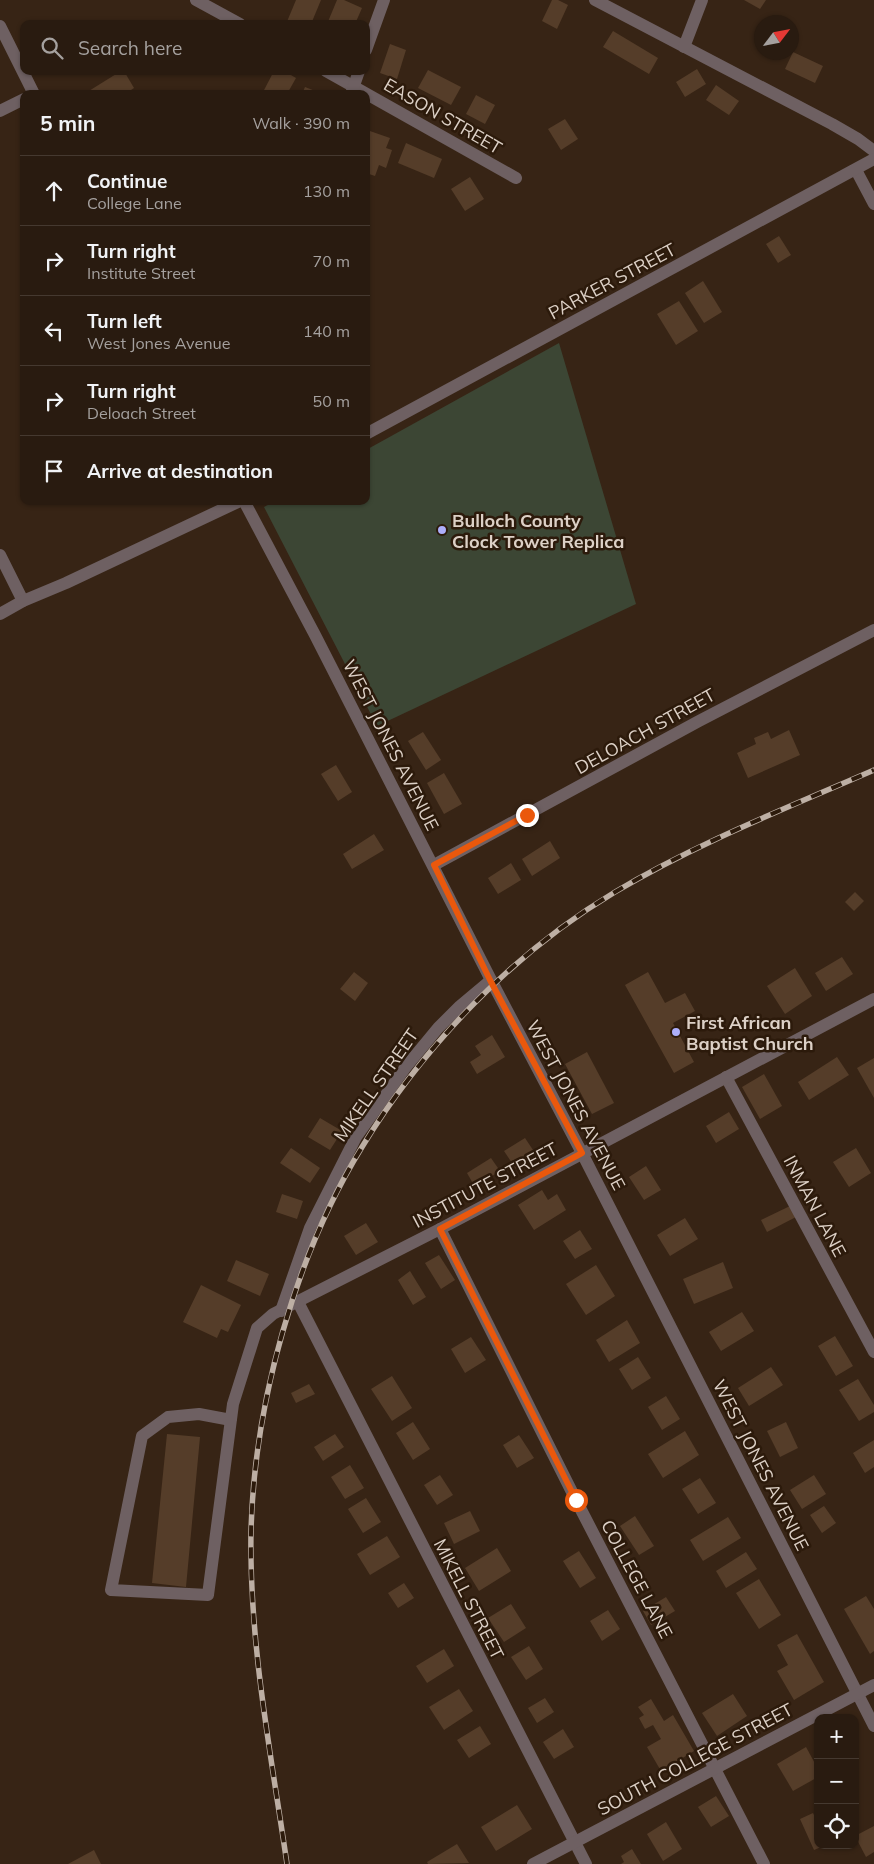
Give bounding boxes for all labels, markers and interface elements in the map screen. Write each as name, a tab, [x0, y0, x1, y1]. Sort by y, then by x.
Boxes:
north arrow	[754, 15, 799, 60]
search box	[20, 20, 370, 75]
icon: search	[38, 34, 66, 62]
text: Search here	[78, 36, 182, 60]
street label: EASON STREET	[380, 73, 506, 159]
text: 5 min	[40, 110, 95, 136]
text: Walk · 390 m	[252, 113, 350, 133]
text: Continue	[87, 169, 167, 193]
icon: ahead	[40, 177, 68, 205]
text: 130 m	[303, 181, 350, 201]
text: College Lane	[87, 193, 182, 213]
street label: PARKER STREET	[544, 238, 680, 324]
text: Turn right	[87, 239, 176, 263]
icon: right	[40, 247, 68, 275]
text: 70 m	[313, 251, 350, 271]
text: Institute Street	[87, 263, 195, 283]
text: Turn left	[87, 309, 162, 333]
icon: left	[40, 317, 68, 345]
text: 140 m	[303, 321, 350, 341]
text: West Jones Avenue	[87, 333, 231, 353]
text: Turn right	[87, 379, 176, 403]
icon: right	[40, 387, 68, 415]
text: 50 m	[313, 391, 350, 411]
text: Deloach Street	[87, 403, 196, 423]
icon: arrive	[40, 457, 68, 485]
text: Arrive at destination	[87, 459, 273, 483]
place label: Bulloch County Clock Tower Replica	[452, 509, 624, 553]
marker: Bulloch County Clock Tower Replica	[436, 524, 448, 536]
street label: WEST JONES AVENUE	[338, 656, 444, 834]
street label: DELOACH STREET	[571, 683, 719, 779]
route end	[516, 804, 539, 827]
place label: First African Baptist Church	[686, 1011, 814, 1055]
street label: WEST JONES AVENUE	[521, 1016, 631, 1194]
street label: MIKELL STREET	[329, 1024, 423, 1146]
marker: First African Baptist Church	[670, 1026, 682, 1038]
street label: INSTITUTE STREET	[409, 1137, 562, 1233]
street label: INMAN LANE	[779, 1151, 851, 1261]
street label: WEST JONES AVENUE	[708, 1376, 814, 1554]
route start	[565, 1489, 588, 1512]
street label: COLLEGE LANE	[596, 1516, 678, 1642]
street label: MIKELL STREET	[429, 1535, 509, 1663]
street label: SOUTH COLLEGE STREET	[593, 1698, 797, 1820]
map controls	[814, 1714, 859, 1849]
button: +	[814, 1714, 859, 1759]
button: −	[814, 1759, 859, 1804]
button: locate	[814, 1804, 859, 1849]

